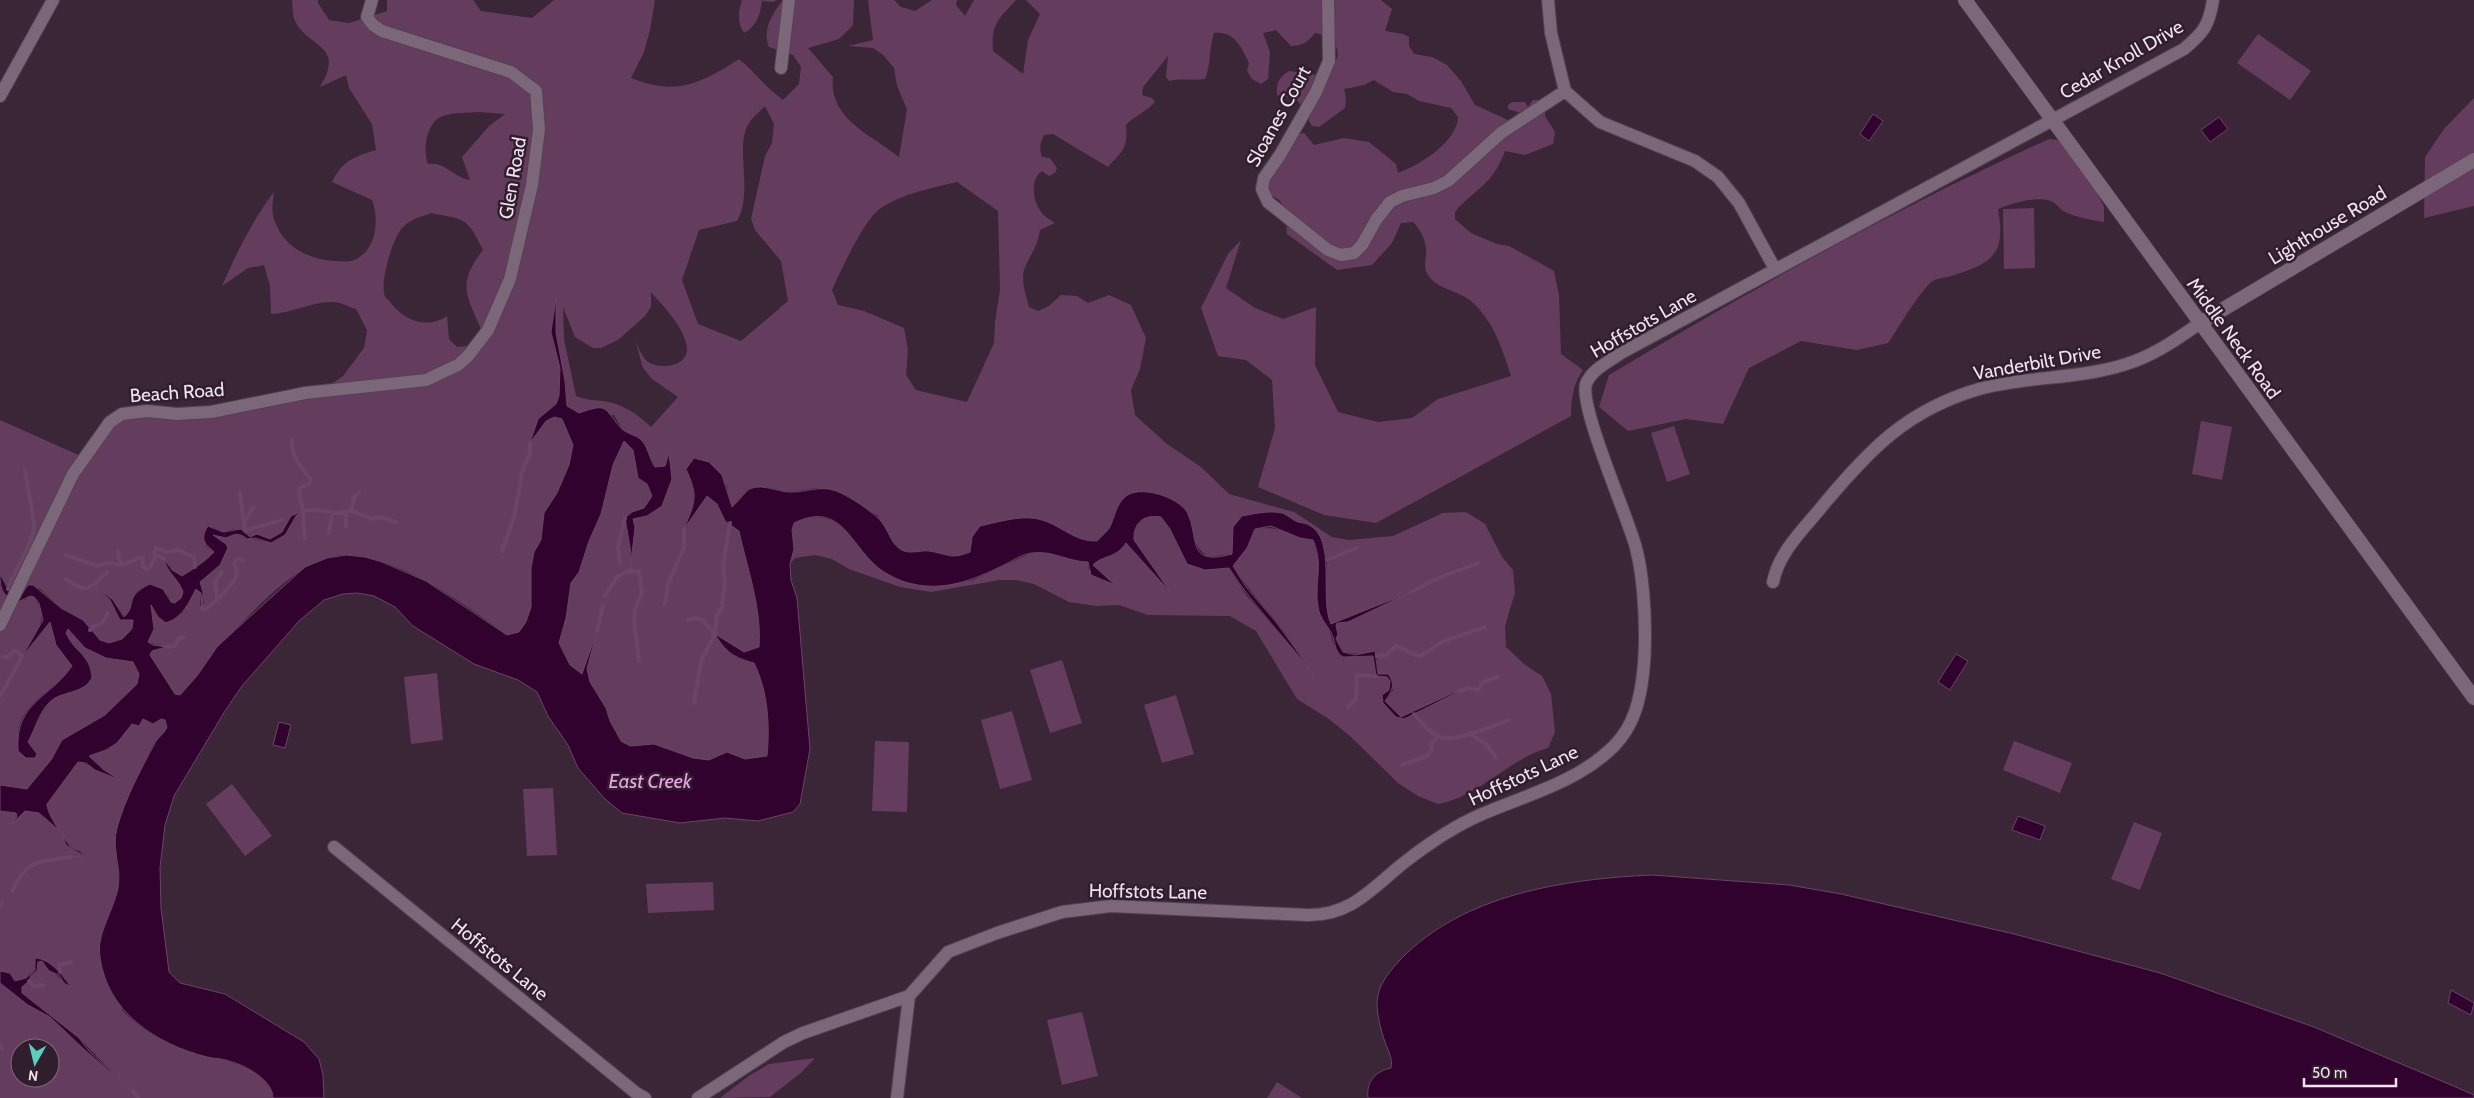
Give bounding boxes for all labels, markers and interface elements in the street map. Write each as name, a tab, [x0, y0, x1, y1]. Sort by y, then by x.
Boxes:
street label: Cedar Knoll Drive	[2055, 15, 2187, 104]
street label: Sloanes Court	[1241, 61, 1316, 171]
street label: Glen Road	[494, 135, 531, 221]
street label: Lighthouse Road	[2264, 181, 2390, 270]
street label: Middle Neck Road	[2182, 273, 2285, 403]
street label: Hoffstots Lane	[1586, 284, 1700, 363]
street label: Vanderbilt Drive	[1972, 340, 2103, 385]
street label: Beach Road	[129, 378, 225, 407]
street label: Hoffstots Lane	[1465, 740, 1582, 811]
water label: East Creek	[608, 769, 693, 793]
street label: Hoffstots Lane	[1089, 879, 1208, 904]
street label: Hoffstots Lane	[447, 913, 553, 1006]
north arrow	[10, 1038, 60, 1088]
scale bar	[2304, 1056, 2396, 1088]
text: 50 m	[2312, 1064, 2347, 1082]
text: N	[27, 1066, 39, 1085]

